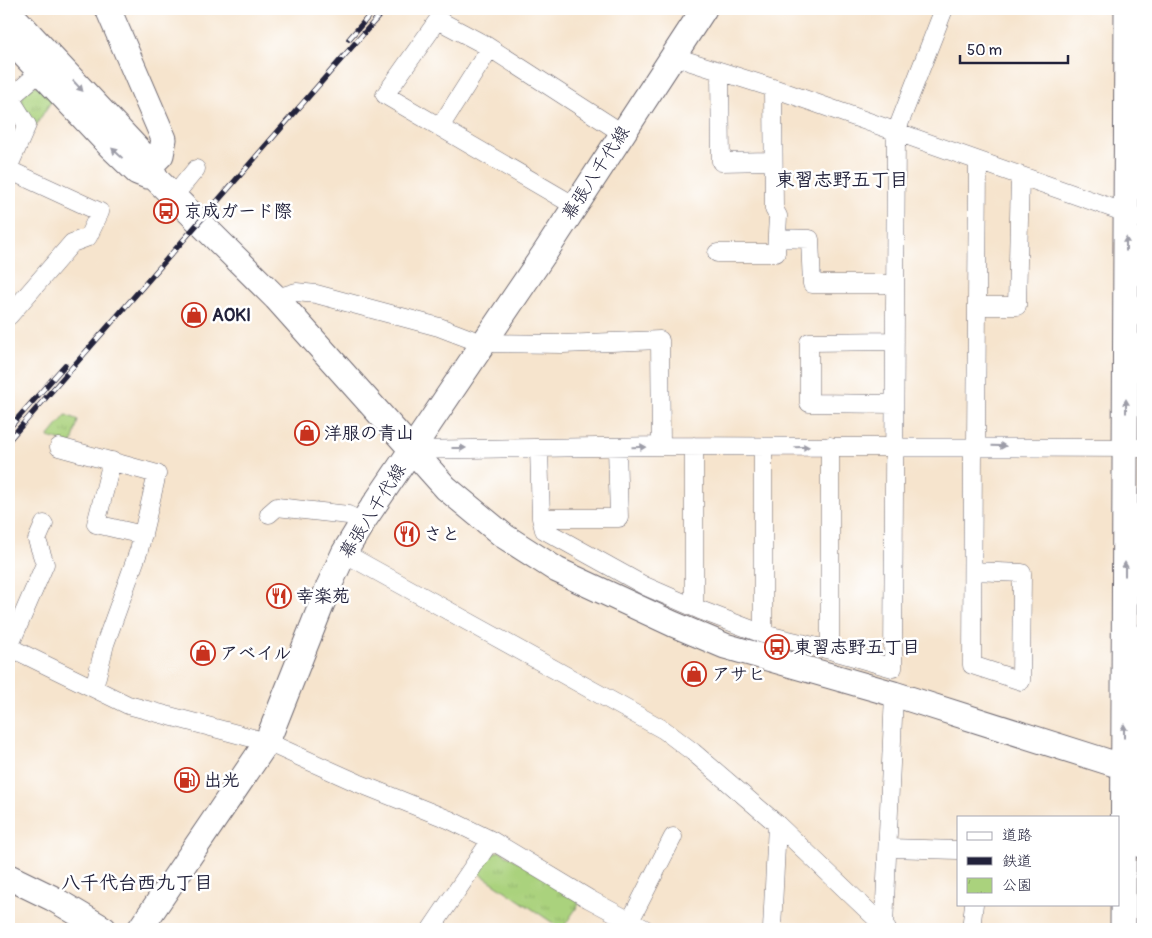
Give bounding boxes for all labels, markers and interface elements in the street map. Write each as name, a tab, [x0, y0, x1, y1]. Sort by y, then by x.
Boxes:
scale bar	[960, 32, 1067, 64]
text: 50 m	[967, 41, 1002, 60]
one-way arrow	[72, 79, 84, 91]
street label: 幕張八千代線	[557, 121, 635, 225]
one-way arrow	[111, 147, 123, 159]
district label: 東習志野五丁目	[775, 168, 909, 192]
bus stop icon: 京成ガード際	[153, 198, 179, 224]
place label: 京成ガード際	[184, 200, 292, 223]
one-way arrow	[1122, 236, 1130, 252]
shop icon: AOKI	[181, 302, 207, 328]
place label: AOKI	[212, 304, 251, 327]
one-way arrow	[1122, 398, 1130, 414]
shop icon: 洋服の青山	[294, 420, 320, 446]
place label: 洋服の青山	[324, 422, 414, 445]
one-way arrow	[631, 442, 647, 450]
one-way arrow	[991, 442, 1007, 450]
one-way arrow	[794, 443, 810, 451]
one-way arrow	[451, 444, 467, 452]
street label: 幕張八千代線	[335, 459, 411, 563]
restaurant icon: さと	[394, 521, 420, 547]
place label: さと	[424, 523, 460, 546]
one-way arrow	[1121, 561, 1129, 577]
restaurant icon: 幸楽苑	[266, 583, 292, 609]
place label: 幸楽苑	[296, 585, 350, 608]
bus stop icon: 東習志野五丁目	[764, 634, 790, 660]
place label: 東習志野五丁目	[794, 636, 920, 659]
shop icon: アベイル	[190, 640, 216, 666]
place label: アベイル	[220, 642, 291, 665]
shop icon: アサヒ	[681, 661, 707, 687]
place label: アサヒ	[712, 663, 766, 686]
one-way arrow	[1120, 723, 1128, 739]
fuel station icon: 出光	[174, 767, 200, 793]
place label: 出光	[204, 769, 240, 792]
legend	[957, 816, 1120, 906]
text: 道路	[1002, 826, 1032, 845]
text: 鉄道	[1002, 852, 1032, 871]
district label: 八千代台西九丁目	[61, 871, 213, 895]
text: 公園	[1002, 876, 1032, 895]

